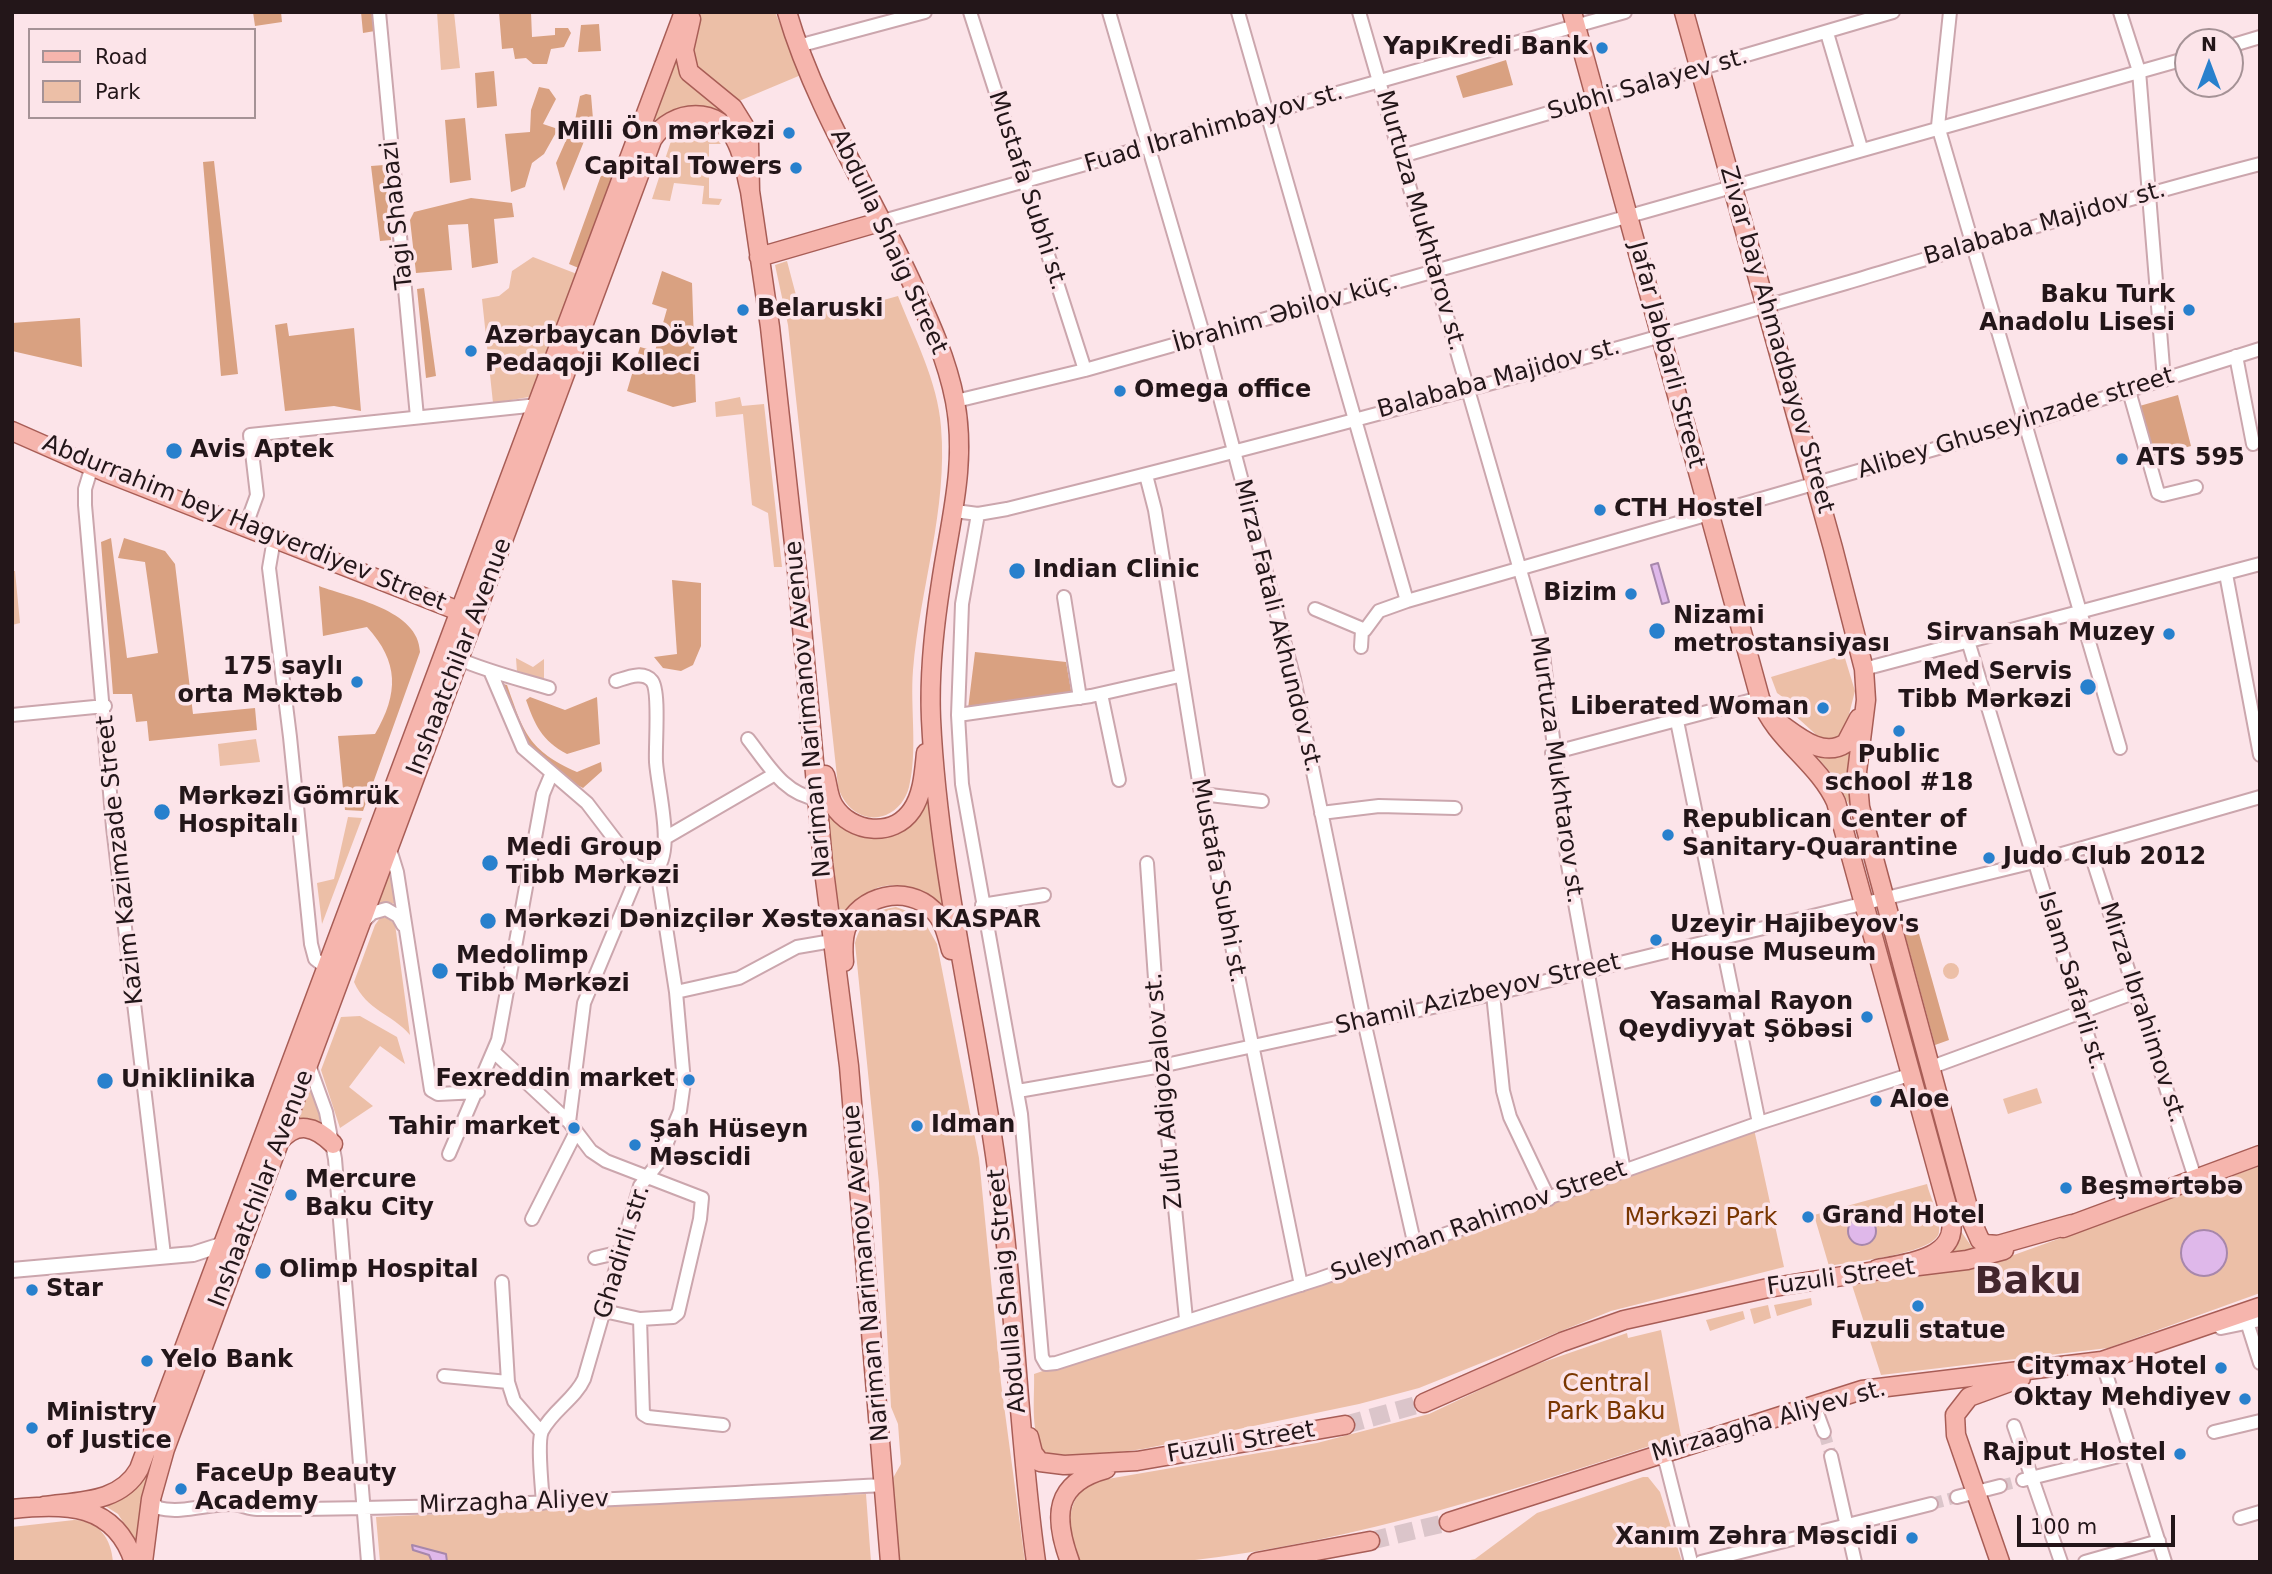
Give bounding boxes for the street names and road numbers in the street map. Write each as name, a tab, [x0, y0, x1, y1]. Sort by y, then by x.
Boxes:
street label: Subhi Salayev st.	[1545, 43, 1751, 127]
street label: Fuad Ibrahimbayov st.	[1081, 78, 1347, 180]
street label: Murtuza Mukhtarov st.	[1369, 87, 1471, 355]
street label: Mustafa Subhi st.	[981, 88, 1073, 294]
street label: Abdulla Shaig Street	[823, 125, 953, 359]
street label: Tagi Shabazi	[376, 139, 420, 291]
street label: Zivar bay Ahmadbayov Street	[1713, 163, 1839, 517]
street label: Balababa Majidov st.	[1921, 176, 2169, 272]
street label: Jafar Jabbarli Street	[1622, 239, 1710, 471]
street label: İbrahim Əbilov küç.	[1170, 268, 1402, 360]
street label: Balababa Majidov st.	[1374, 333, 1624, 425]
street label: Alibey Ghuseyinzade street	[1854, 362, 2178, 486]
street label: Abdurrahim bey Hagverdiyev Street	[38, 430, 450, 618]
street label: Mirza Fatali Akhundov st.	[1227, 477, 1327, 775]
street label: Inshaatchilar Avenue	[401, 534, 519, 780]
street label: Nariman Narimanov Avenue	[780, 539, 838, 879]
street label: Murtuza Mukhtarov st.	[1523, 634, 1589, 906]
street label: Kazim Kazimzade Street	[91, 714, 151, 1006]
street label: Mustafa Subhi st.	[1184, 776, 1252, 986]
street label: Islam Safarli st.	[2030, 888, 2112, 1074]
street label: Mirza Ibrahimov st.	[2093, 899, 2191, 1127]
street label: Shamil Azizbeyov Street	[1333, 948, 1623, 1042]
street label: Zulfu Adigozalov st.	[1140, 971, 1190, 1211]
street label: Inshaatchilar Avenue	[203, 1066, 321, 1312]
street label: Nariman Narimanov Avenue	[838, 1103, 896, 1443]
street label: Suleyman Rahimov Street	[1327, 1155, 1631, 1289]
street label: Abdulla Shaig Street	[983, 1168, 1033, 1414]
street label: Ghadirli str.	[589, 1182, 657, 1322]
street label: Fuzuli Street	[1765, 1253, 1917, 1303]
street label: Mirzaagha Aliyev st.	[1649, 1375, 1889, 1469]
street label: Fuzuli Street	[1165, 1416, 1317, 1470]
street label: Mirzagha Aliyev	[418, 1485, 610, 1521]

